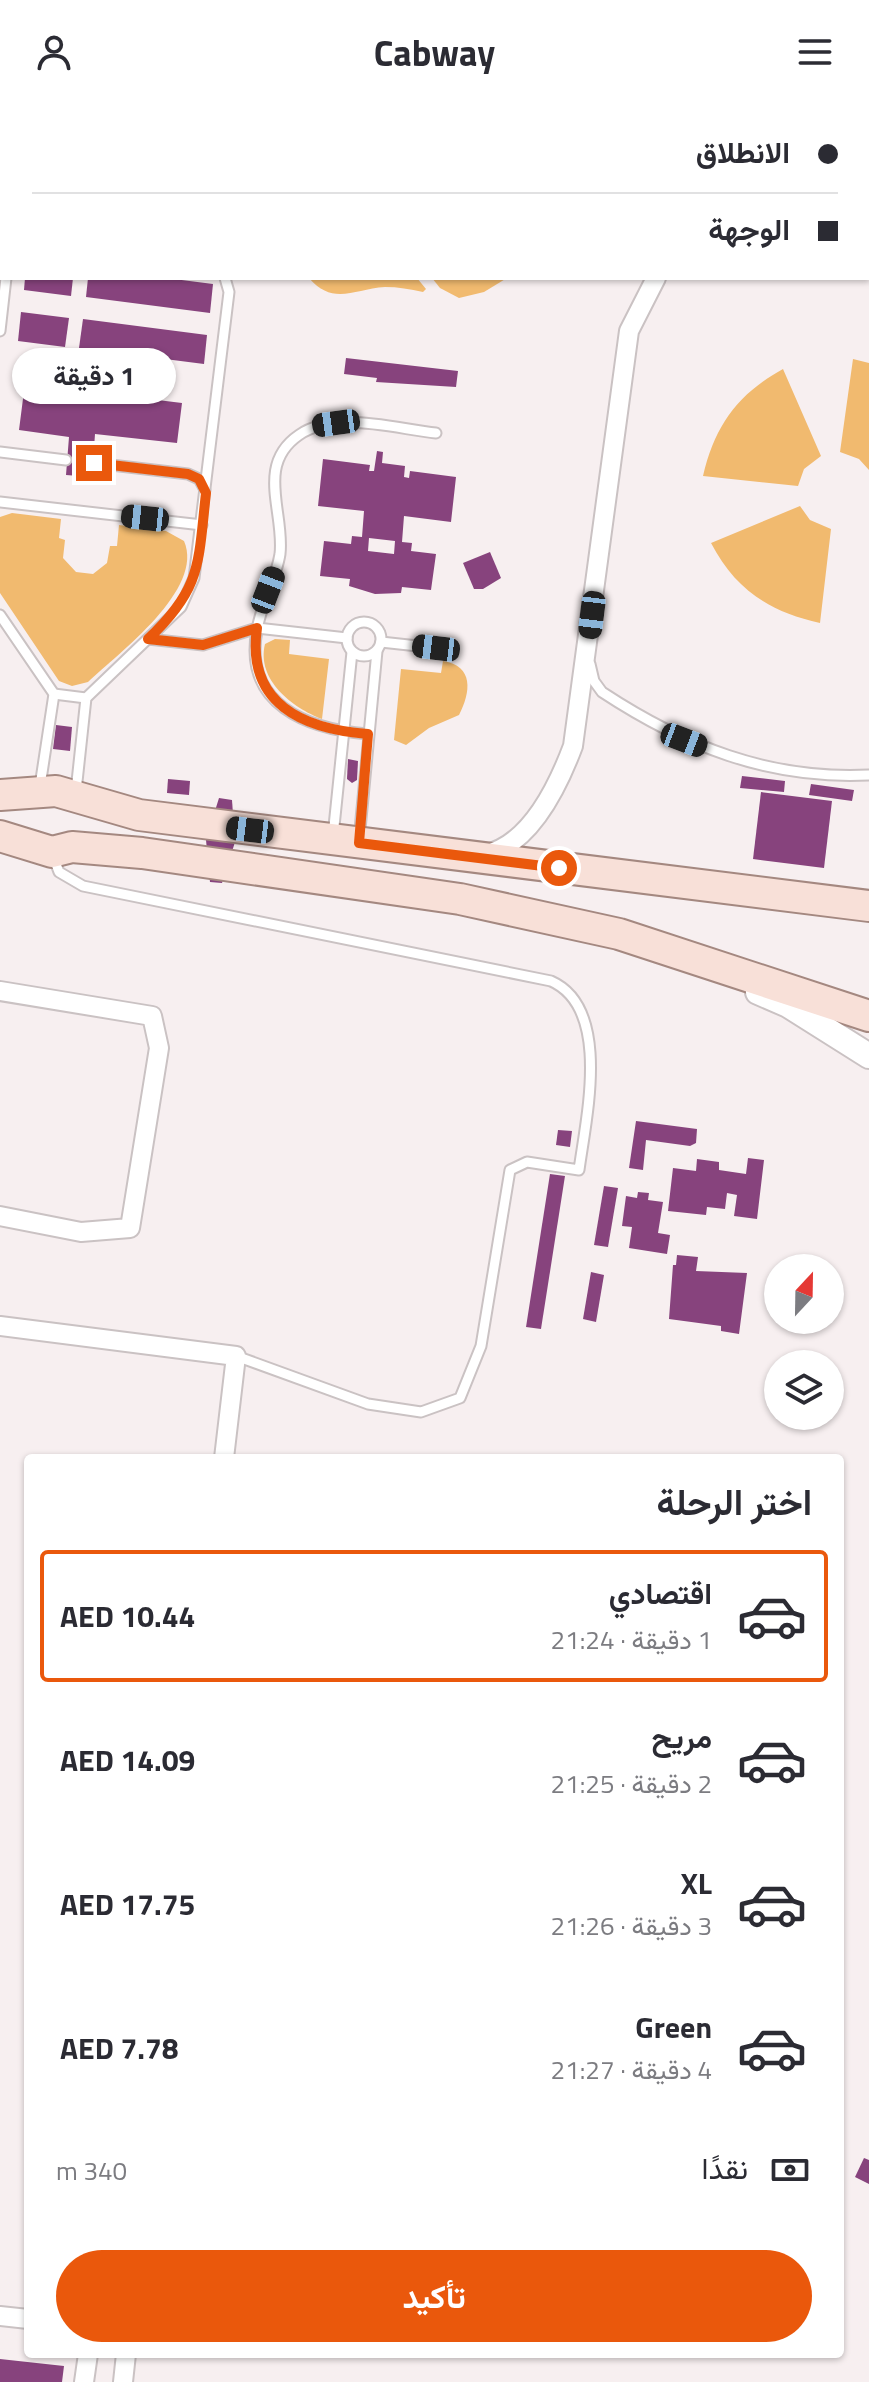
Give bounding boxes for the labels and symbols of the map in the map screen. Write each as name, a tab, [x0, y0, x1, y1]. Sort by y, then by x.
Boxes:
callout: 1 دقيقة	[12, 347, 176, 403]
car	[311, 408, 361, 438]
route end	[76, 445, 112, 481]
car	[120, 504, 170, 532]
car	[248, 563, 288, 617]
car	[577, 590, 607, 640]
car	[411, 633, 461, 663]
car	[657, 720, 711, 760]
car	[225, 815, 275, 845]
route start	[541, 850, 577, 886]
north arrow	[764, 1254, 844, 1334]

